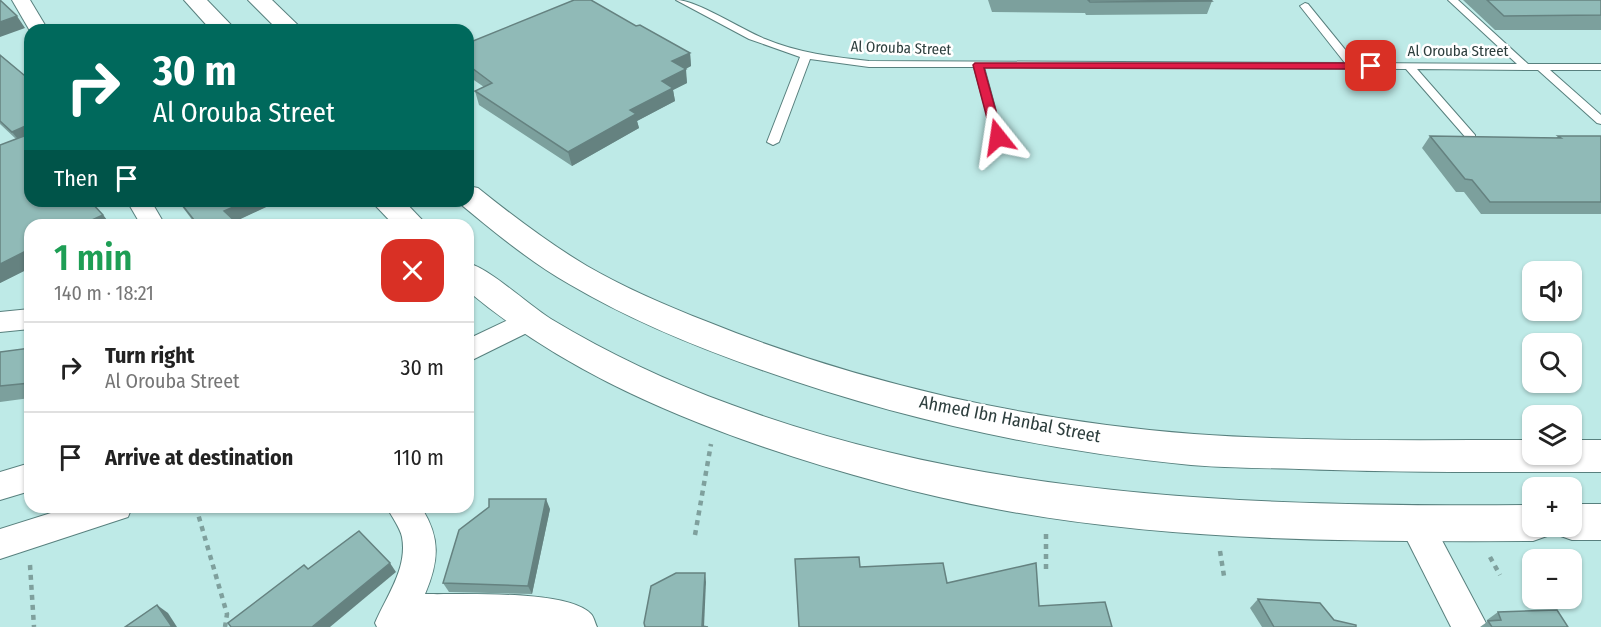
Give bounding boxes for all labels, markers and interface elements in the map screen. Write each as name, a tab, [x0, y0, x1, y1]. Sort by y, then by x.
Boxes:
street label: Al Orouba Street	[850, 37, 952, 59]
pin	[1345, 40, 1396, 91]
street label: Al Orouba Street	[1408, 42, 1509, 60]
text: 30 m	[153, 46, 237, 96]
icon: right	[54, 48, 132, 126]
icon: arrive	[1354, 49, 1387, 82]
text: Al Orouba Street	[153, 97, 335, 129]
position arrow	[966, 105, 1030, 169]
icon: arrive	[110, 162, 143, 195]
text: Then	[54, 165, 98, 192]
text: 1 min	[54, 236, 132, 280]
button: close	[381, 239, 444, 302]
map controls	[1522, 261, 1582, 609]
button: sound	[1522, 261, 1582, 321]
text: 140 m · 18:21	[54, 281, 154, 305]
button: search	[1522, 333, 1582, 393]
text: Turn right	[105, 342, 194, 369]
icon: right	[54, 351, 87, 384]
text: 30 m	[401, 354, 444, 381]
text: Al Orouba Street	[105, 369, 240, 393]
street label: Ahmed Ibn Hanbal Street	[918, 391, 1103, 447]
button: layers	[1522, 405, 1582, 465]
icon: arrive	[54, 441, 87, 474]
text: Arrive at destination	[105, 444, 293, 471]
text: 110 m	[394, 444, 444, 471]
button: +	[1522, 477, 1582, 537]
button: −	[1522, 549, 1582, 609]

